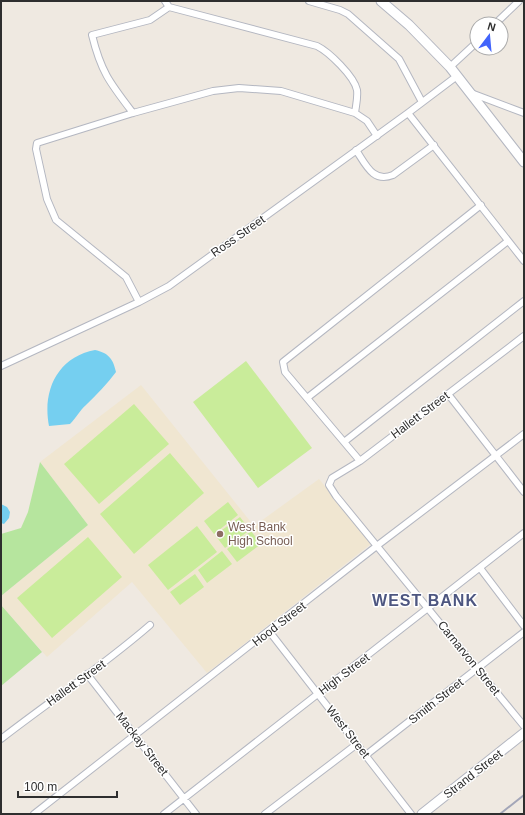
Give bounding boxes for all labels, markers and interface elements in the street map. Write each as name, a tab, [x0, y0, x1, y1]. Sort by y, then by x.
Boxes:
north arrow	[469, 16, 509, 56]
text: N	[486, 20, 497, 33]
street label: Ross Street	[208, 212, 268, 260]
street label: Hallett Street	[388, 388, 452, 441]
place label: West Bank High School	[228, 520, 293, 548]
marker: West Bank High School	[215, 529, 225, 539]
district label: WEST BANK	[372, 592, 478, 609]
street label: Hood Street	[249, 598, 309, 649]
street label: Carnarvon Street	[435, 618, 504, 698]
street label: High Street	[316, 650, 373, 698]
street label: Hallett Street	[44, 657, 109, 709]
street label: Smith Street	[406, 675, 467, 727]
street label: West Street	[323, 703, 373, 761]
street label: Mackay Street	[113, 709, 172, 779]
street label: Strand Street	[441, 746, 506, 801]
scale bar	[18, 773, 117, 799]
text: 100 m	[24, 780, 57, 794]

